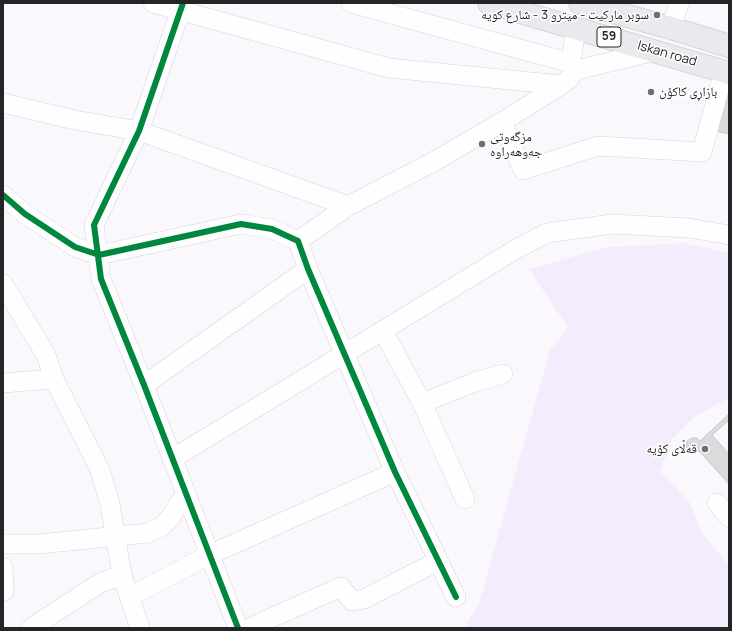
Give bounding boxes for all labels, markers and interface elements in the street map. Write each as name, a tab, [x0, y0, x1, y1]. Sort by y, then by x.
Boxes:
place label: سوبر ماركيت - ميترو 3 - شارع كويه	[481, 7, 649, 23]
marker: سوبر ماركيت - ميترو 3 - شارع كويه	[652, 10, 662, 20]
road number: 59	[597, 27, 621, 47]
street label: Iskan road	[636, 38, 698, 70]
place label: بازاڕی کاکۆن	[659, 84, 717, 100]
marker: بازاڕی کاکۆن	[646, 87, 656, 97]
place label: مزگه‌وتی جه‌وهه‌راوه	[490, 129, 542, 160]
marker: مزگه‌وتی جه‌وهه‌راوه	[477, 139, 487, 149]
place label: قەڵای کۆیە	[646, 441, 697, 457]
marker: قەڵای کۆیە	[700, 444, 710, 454]

